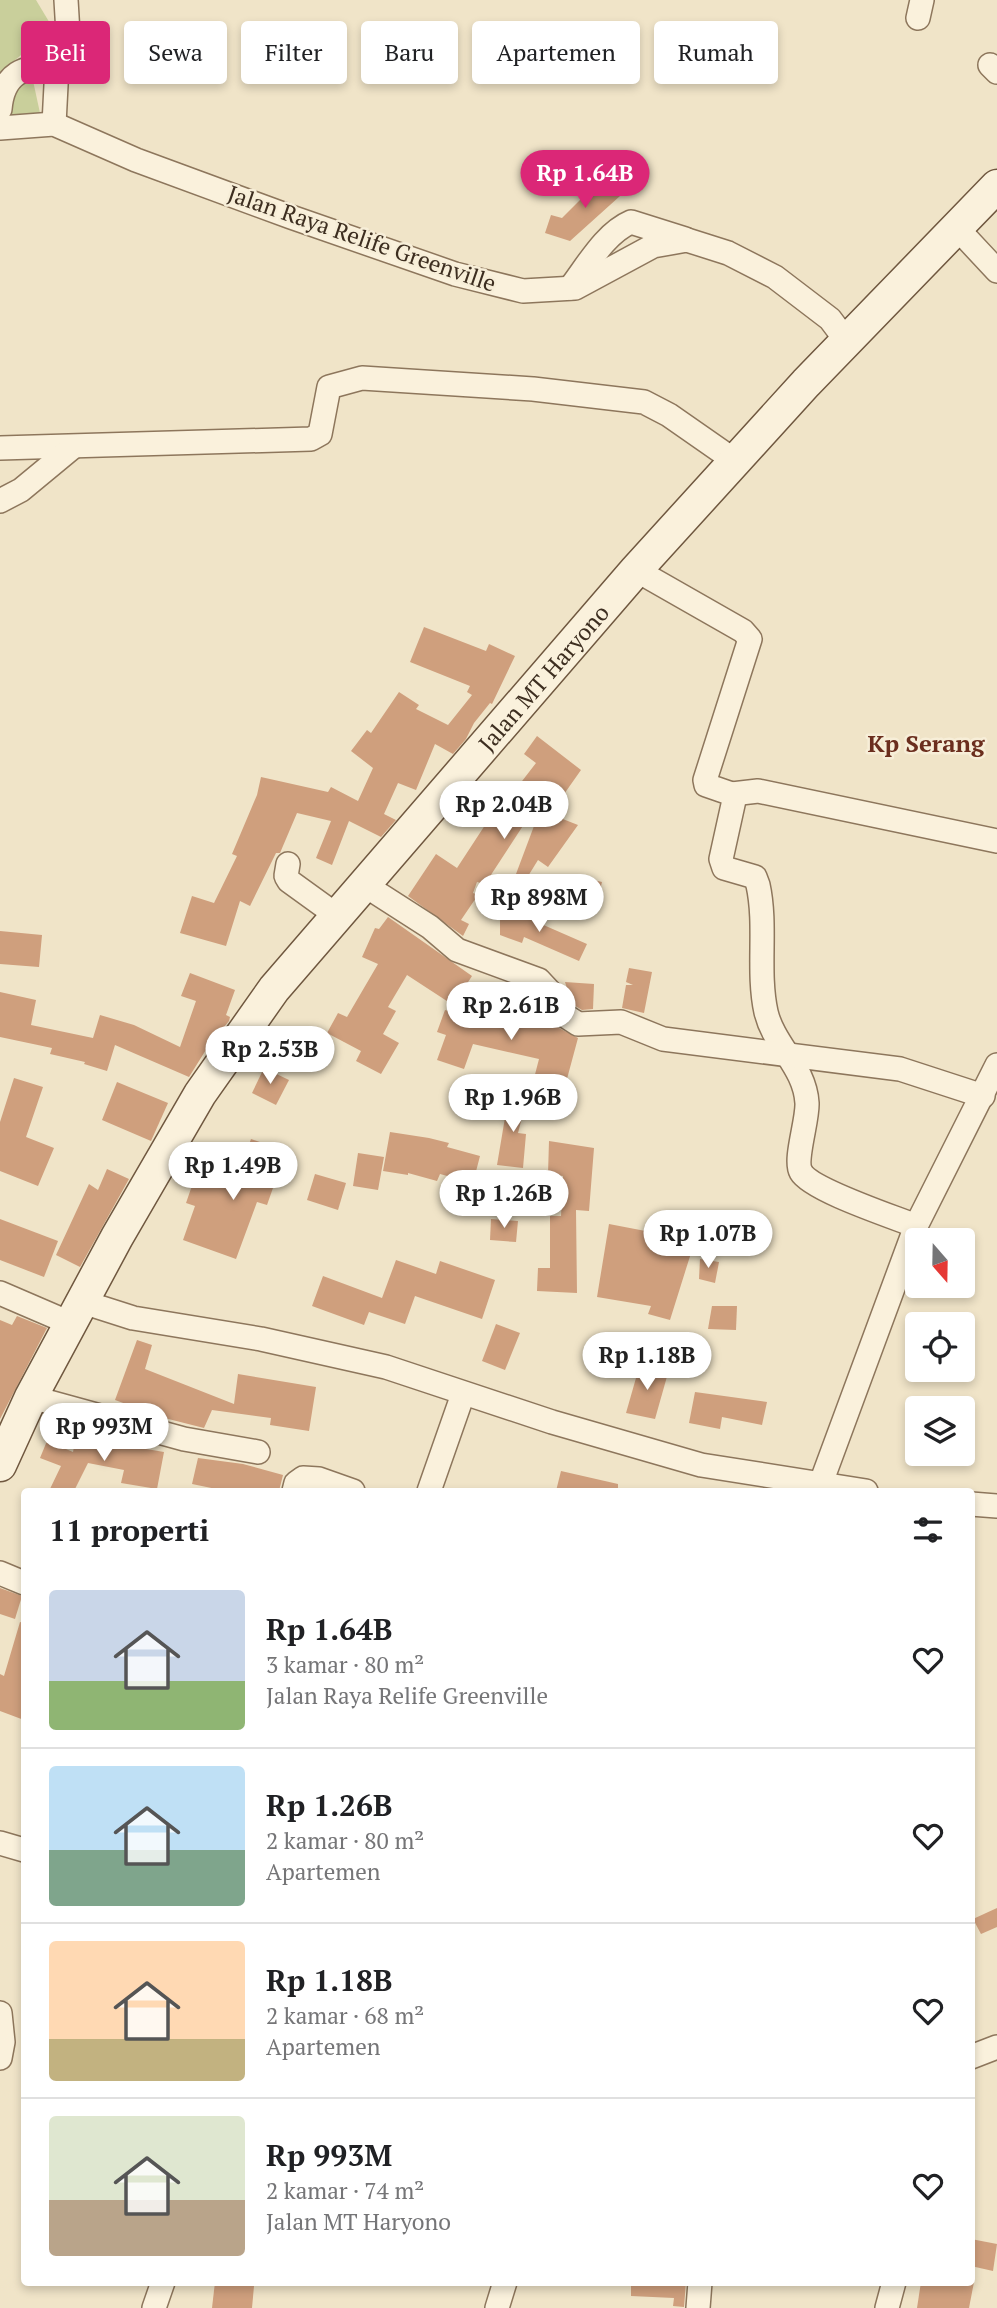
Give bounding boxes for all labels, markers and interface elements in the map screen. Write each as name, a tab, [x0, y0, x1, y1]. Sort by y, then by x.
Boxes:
chip: Beli	[21, 21, 110, 84]
chip: Sewa	[124, 21, 227, 84]
chip: Filter	[241, 21, 347, 84]
chip: Baru	[361, 21, 458, 84]
chip: Apartemen	[472, 21, 640, 84]
chip: Rumah	[654, 21, 778, 84]
pin: Rp 1.64B	[513, 150, 657, 210]
text: Rp 1.64B	[537, 157, 633, 188]
street label: Jalan Raya Relife Greenville	[224, 177, 500, 299]
street label: Jalan MT Haryono	[471, 597, 615, 758]
district label: Kp Serang	[867, 727, 985, 759]
pin: Rp 2.04B	[432, 782, 576, 841]
text: Rp 2.04B	[456, 788, 552, 819]
pin: Rp 898M	[474, 874, 604, 934]
text: Rp 898M	[491, 881, 587, 912]
pin: Rp 2.61B	[439, 982, 583, 1042]
text: Rp 2.61B	[463, 989, 559, 1020]
pin: Rp 2.53B	[198, 1026, 342, 1086]
text: Rp 2.53B	[222, 1033, 318, 1064]
pin: Rp 1.96B	[441, 1074, 585, 1134]
text: Rp 1.96B	[465, 1081, 561, 1112]
pin: Rp 1.49B	[161, 1142, 305, 1202]
text: Rp 1.49B	[185, 1149, 281, 1180]
pin: Rp 1.26B	[432, 1170, 576, 1230]
text: Rp 1.26B	[456, 1177, 552, 1208]
pin: Rp 1.07B	[636, 1210, 780, 1270]
text: Rp 1.07B	[660, 1217, 756, 1248]
north arrow	[905, 1228, 975, 1298]
map controls	[905, 1228, 975, 1466]
button: locate	[905, 1312, 975, 1382]
pin: Rp 1.18B	[575, 1332, 719, 1392]
text: Rp 1.18B	[599, 1339, 695, 1370]
button: layers	[905, 1396, 975, 1466]
pin: Rp 993M	[39, 1404, 169, 1463]
text: Rp 993M	[56, 1410, 152, 1441]
text: 11 properti	[49, 1510, 209, 1550]
icon: filters	[909, 1511, 947, 1549]
text: Rp 1.64B	[266, 1609, 392, 1649]
icon: home	[105, 1618, 189, 1702]
icon: heart	[909, 1641, 947, 1679]
text: 3 kamar · 80 m²	[266, 1649, 424, 1680]
text: Jalan Raya Relife Greenville	[266, 1680, 548, 1711]
text: Rp 1.26B	[266, 1785, 392, 1825]
icon: home	[105, 1794, 189, 1878]
icon: heart	[909, 1817, 947, 1855]
text: 2 kamar · 80 m²	[266, 1825, 424, 1856]
text: Apartemen	[266, 1856, 380, 1887]
text: Rp 1.18B	[266, 1960, 392, 2000]
icon: home	[105, 1969, 189, 2053]
icon: heart	[909, 1992, 947, 2030]
text: 2 kamar · 68 m²	[266, 2000, 424, 2031]
text: Apartemen	[266, 2031, 380, 2062]
text: Rp 993M	[266, 2135, 392, 2175]
icon: home	[105, 2144, 189, 2228]
icon: heart	[909, 2167, 947, 2205]
text: 2 kamar · 74 m²	[266, 2175, 424, 2206]
text: Jalan MT Haryono	[266, 2206, 451, 2237]

